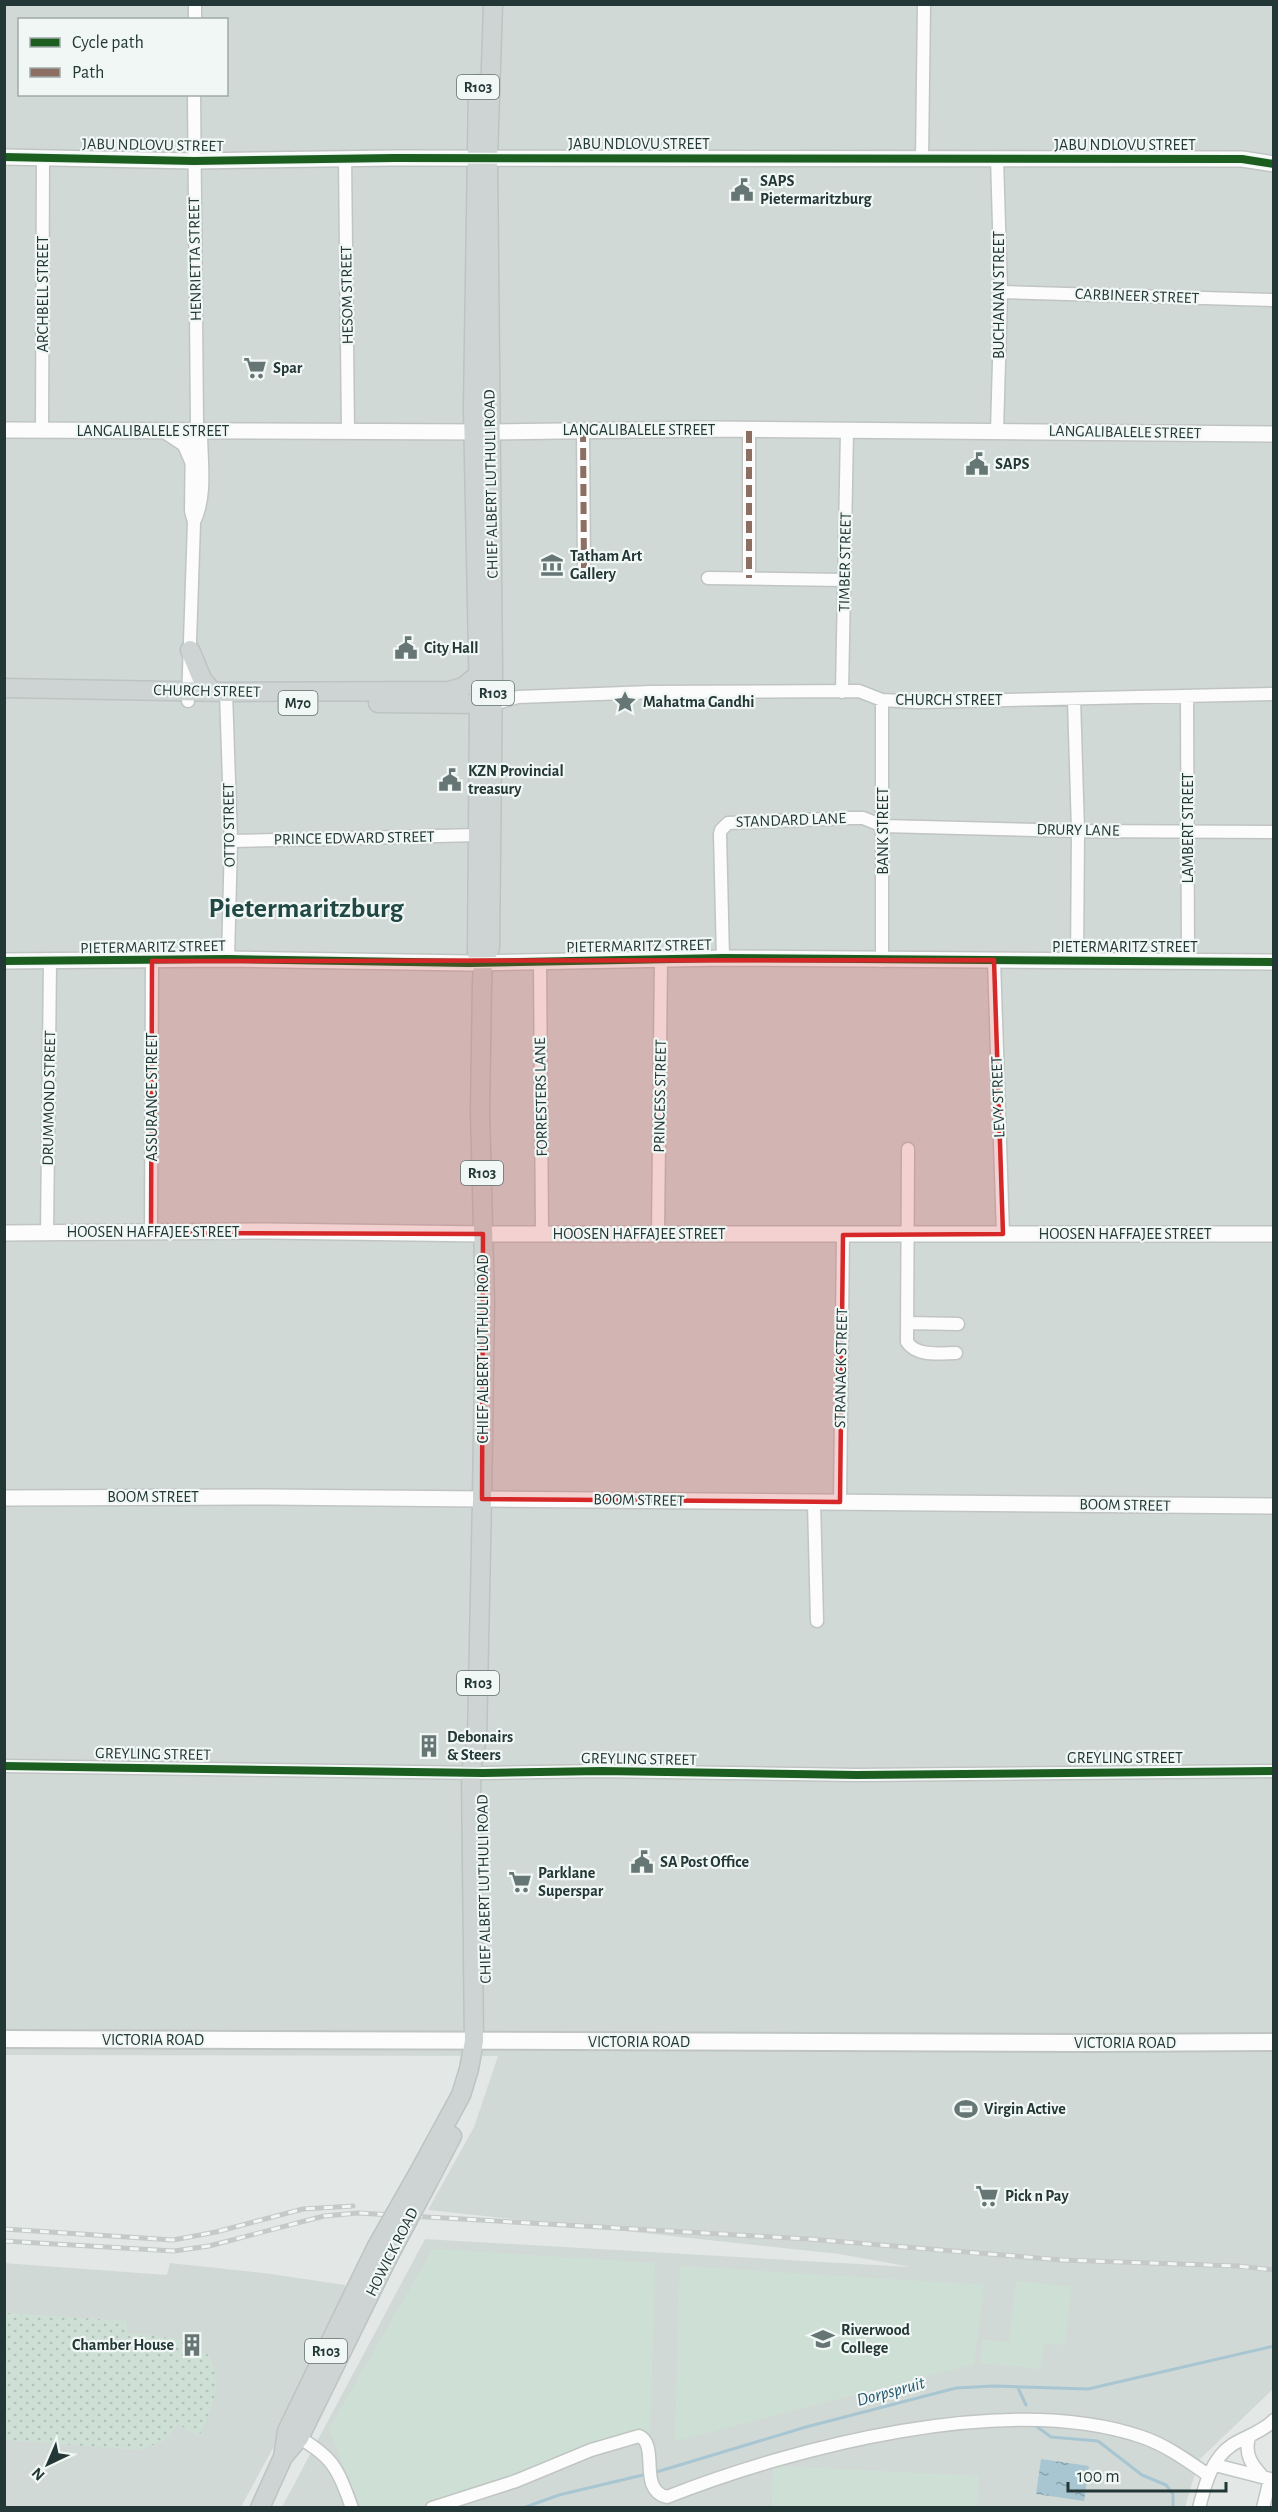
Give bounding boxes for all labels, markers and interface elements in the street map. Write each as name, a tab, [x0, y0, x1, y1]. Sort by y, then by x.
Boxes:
legend	[18, 18, 228, 96]
text: Cycle path	[72, 34, 144, 52]
text: Path	[72, 64, 104, 82]
road number: R103	[457, 75, 499, 99]
street label: JABU NDLOVU STREET	[82, 136, 224, 154]
street label: JABU NDLOVU STREET	[568, 136, 710, 152]
street label: JABU NDLOVU STREET	[1054, 137, 1196, 153]
place label: SAPS Pietermaritzburg	[760, 173, 873, 207]
public building icon: SAPS Pietermaritzburg	[729, 177, 755, 203]
street label: HENRIETTA STREET	[186, 196, 204, 321]
street label: BUCHANAN STREET	[991, 231, 1007, 359]
street label: ARCHBELL STREET	[35, 235, 51, 352]
street label: HESOM STREET	[338, 245, 356, 345]
street label: CARBINEER STREET	[1075, 286, 1200, 306]
supermarket icon: Spar	[242, 355, 268, 381]
place label: Spar	[273, 360, 303, 376]
street label: CHIEF ALBERT LUTHULI ROAD	[481, 389, 501, 579]
street label: LANGALIBALELE STREET	[563, 422, 716, 438]
street label: LANGALIBALELE STREET	[77, 423, 230, 439]
street label: LANGALIBALELE STREET	[1048, 423, 1202, 441]
public building icon: SAPS	[964, 451, 990, 477]
place label: SAPS	[995, 456, 1029, 472]
street label: TIMBER STREET	[836, 512, 854, 612]
place label: Tatham Art Gallery	[570, 548, 643, 583]
museum icon: Tatham Art Gallery	[539, 552, 565, 578]
public building icon: City Hall	[393, 635, 419, 661]
place label: City Hall	[424, 640, 478, 657]
road number: R103	[472, 681, 514, 705]
street label: CHURCH STREET	[153, 682, 261, 700]
place icon: Mahatma Gandhi	[612, 689, 638, 715]
road number: M70	[278, 691, 318, 715]
street label: CHURCH STREET	[895, 692, 1003, 708]
place label: Mahatma Gandhi	[643, 694, 755, 710]
place label: KZN Provincial treasury	[468, 763, 564, 798]
public building icon: KZN Provincial treasury	[437, 767, 463, 793]
street label: LAMBERT STREET	[1180, 772, 1196, 883]
street label: OTTO STREET	[220, 782, 238, 867]
street label: BANK STREET	[875, 787, 891, 875]
street label: STANDARD LANE	[736, 810, 847, 830]
street label: DRURY LANE	[1036, 821, 1120, 839]
street label: PRINCE EDWARD STREET	[273, 829, 435, 847]
district label: Pietermaritzburg	[208, 895, 405, 923]
street label: PIETERMARITZ STREET	[566, 937, 712, 955]
street label: PIETERMARITZ STREET	[80, 938, 226, 956]
street label: PIETERMARITZ STREET	[1052, 939, 1198, 955]
street label: DRUMMOND STREET	[40, 1030, 58, 1166]
street label: ASSURANCE STREET	[144, 1032, 160, 1162]
street label: FORRESTERS LANE	[532, 1037, 550, 1157]
street label: PRINCESS STREET	[651, 1039, 669, 1153]
street label: LEVY STREET	[989, 1056, 1007, 1138]
road number: R103	[461, 1161, 503, 1185]
street label: HOOSEN HAFFAJEE STREET	[66, 1224, 240, 1240]
street label: HOOSEN HAFFAJEE STREET	[552, 1226, 726, 1242]
street label: HOOSEN HAFFAJEE STREET	[1038, 1226, 1212, 1242]
street label: CHIEF ALBERT LUTHULI ROAD	[475, 1254, 491, 1444]
street label: STRANACK STREET	[832, 1308, 850, 1428]
street label: BOOM STREET	[107, 1489, 199, 1505]
street label: BOOM STREET	[593, 1491, 685, 1509]
street label: BOOM STREET	[1079, 1496, 1171, 1514]
road number: R103	[457, 1671, 499, 1695]
place label: Debonairs & Steers	[447, 1729, 513, 1763]
building icon: Debonairs & Steers	[416, 1733, 442, 1759]
street label: GREYLING STREET	[95, 1745, 211, 1763]
street label: GREYLING STREET	[581, 1750, 697, 1768]
street label: GREYLING STREET	[1067, 1750, 1183, 1766]
street label: CHIEF ALBERT LUTHULI ROAD	[474, 1794, 494, 1984]
public building icon: SA Post Office	[629, 1849, 655, 1875]
place label: SA Post Office	[660, 1854, 749, 1870]
place label: Parklane Superspar	[538, 1865, 604, 1899]
supermarket icon: Parklane Superspar	[507, 1869, 533, 1895]
street label: VICTORIA ROAD	[102, 2032, 204, 2048]
street label: VICTORIA ROAD	[588, 2034, 690, 2050]
street label: VICTORIA ROAD	[1074, 2035, 1176, 2051]
sports icon: Virgin Active	[953, 2096, 979, 2122]
place label: Virgin Active	[984, 2101, 1066, 2117]
supermarket icon: Pick n Pay	[974, 2183, 1000, 2209]
place label: Pick n Pay	[1005, 2188, 1069, 2205]
street label: HOWICK ROAD	[363, 2205, 421, 2299]
place label: Riverwood College	[841, 2322, 911, 2356]
school or university icon: Riverwood College	[810, 2326, 836, 2352]
building icon: Chamber House	[179, 2332, 205, 2358]
place label: Chamber House	[72, 2337, 174, 2353]
road number: R103	[305, 2339, 347, 2363]
water label: Dorpspruit	[855, 2374, 927, 2410]
north arrow	[18, 2434, 78, 2494]
scale bar	[1068, 2455, 1226, 2493]
text: N	[29, 2464, 48, 2484]
text: 100 m	[1077, 2468, 1120, 2486]

